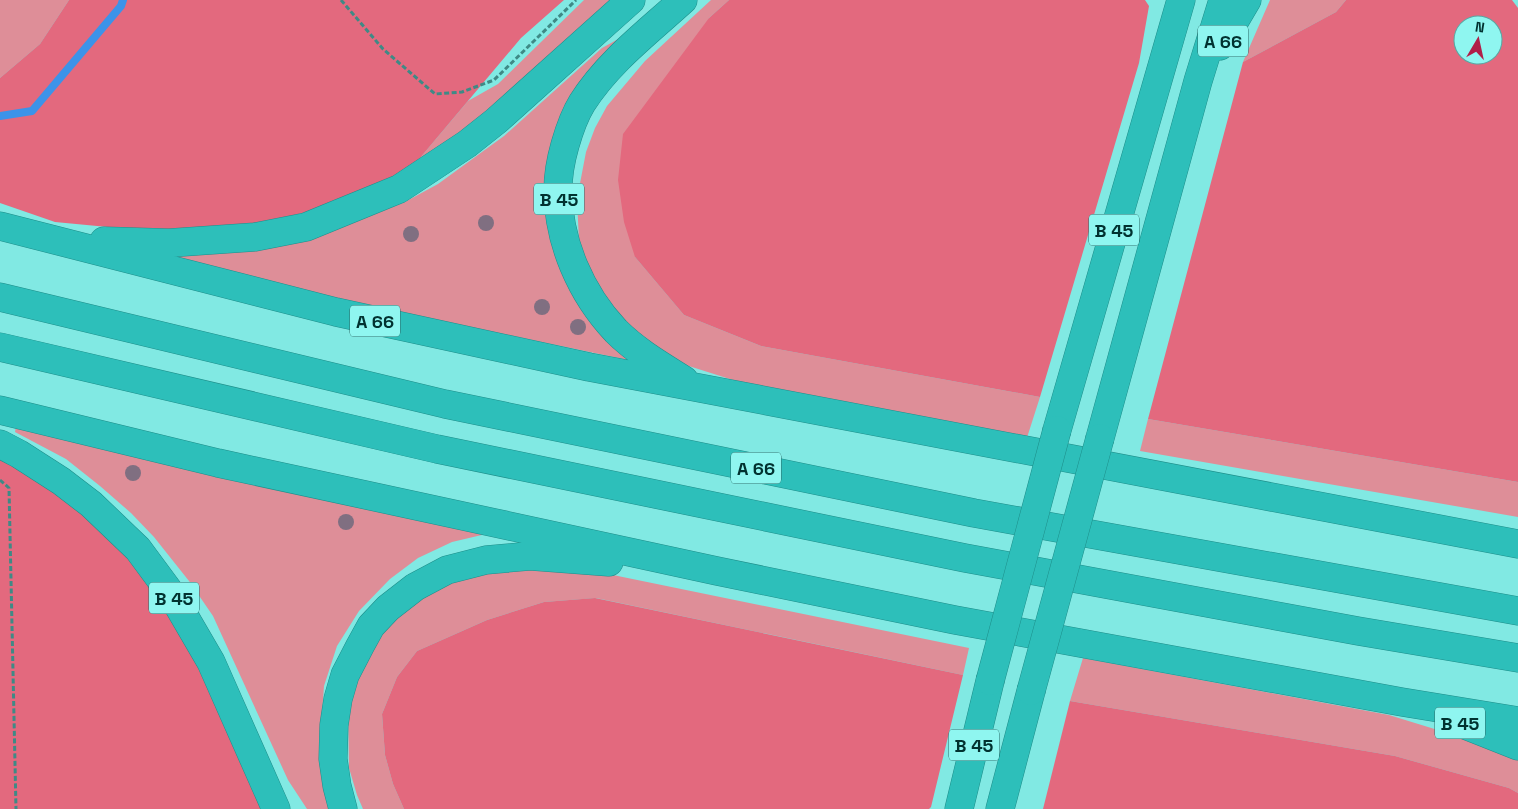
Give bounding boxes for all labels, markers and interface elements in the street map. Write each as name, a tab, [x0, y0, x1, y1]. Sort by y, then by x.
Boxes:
north arrow	[1453, 15, 1503, 65]
text: N	[1474, 18, 1486, 37]
road number: A 66	[1198, 26, 1248, 56]
road number: B 45	[534, 183, 584, 214]
road number: B 45	[1089, 214, 1139, 246]
road number: A 66	[350, 306, 400, 336]
road number: A 66	[731, 452, 781, 483]
road number: B 45	[149, 582, 199, 614]
road number: B 45	[1435, 708, 1485, 738]
road number: B 45	[949, 730, 999, 760]

